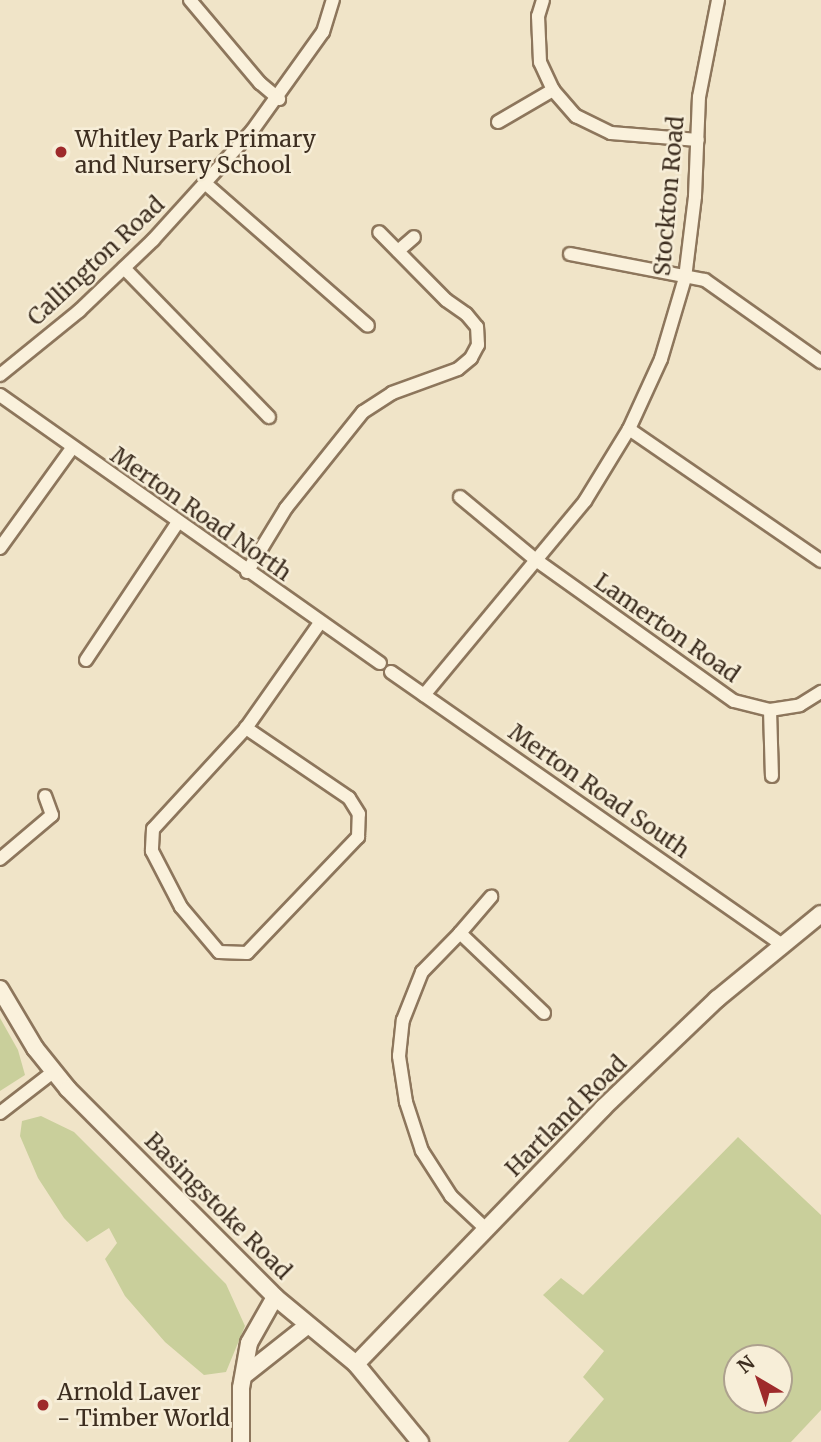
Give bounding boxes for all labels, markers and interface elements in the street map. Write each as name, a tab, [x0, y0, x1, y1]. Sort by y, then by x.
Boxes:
street label: Stockton Road	[648, 115, 690, 277]
place label: Whitley Park Primary and Nursery School	[75, 125, 316, 179]
marker: Whitley Park Primary and Nursery School	[53, 144, 69, 160]
street label: Callington Road	[22, 191, 170, 331]
street label: Merton Road North	[105, 441, 297, 587]
street label: Lamerton Road	[589, 568, 745, 688]
street label: Merton Road South	[503, 718, 695, 864]
street label: Hartland Road	[500, 1050, 632, 1182]
street label: Basingstoke Road	[139, 1127, 297, 1285]
north arrow	[723, 1344, 793, 1414]
text: N	[733, 1350, 759, 1378]
place label: Arnold Laver - Timber World	[57, 1378, 230, 1432]
marker: Arnold Laver - Timber World	[35, 1397, 51, 1413]

